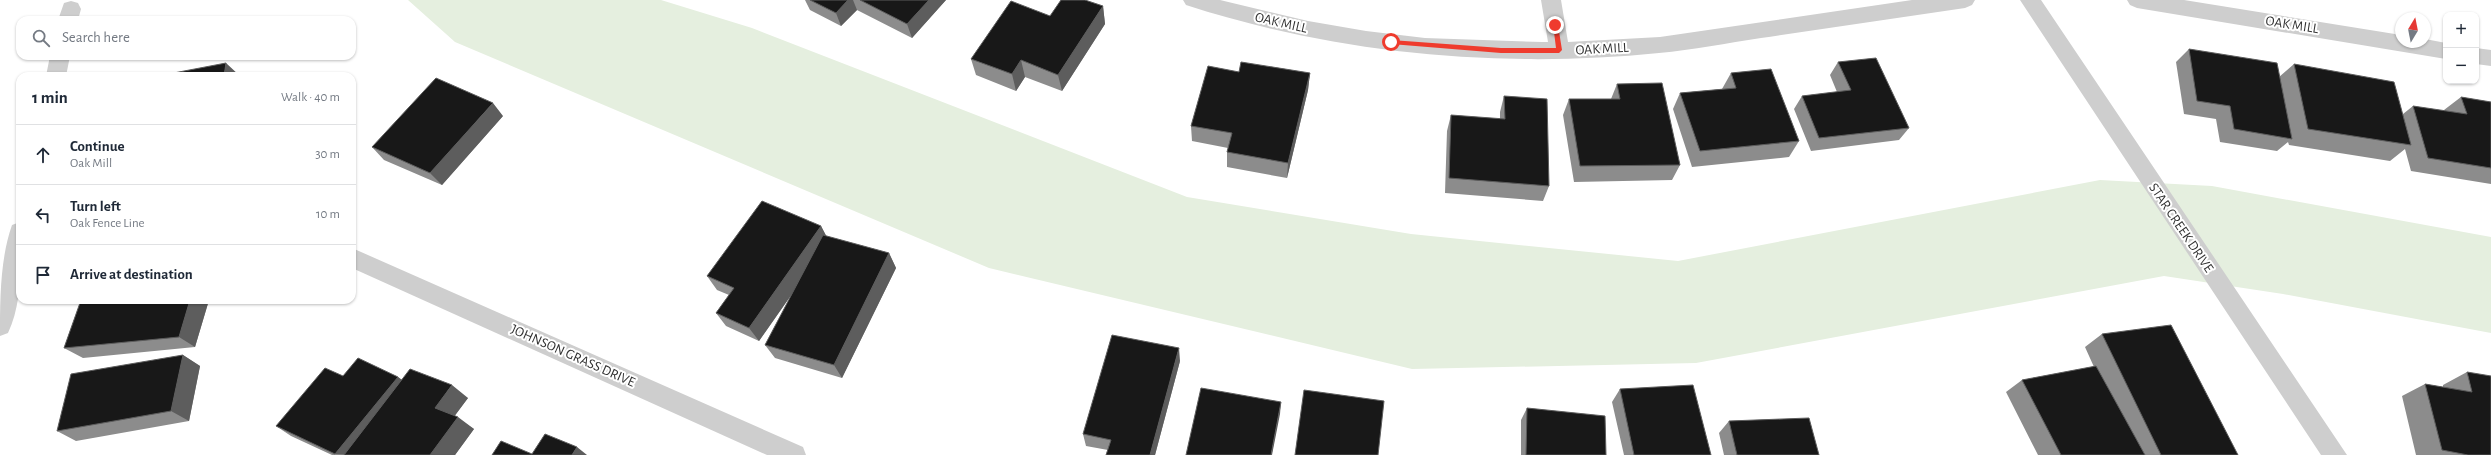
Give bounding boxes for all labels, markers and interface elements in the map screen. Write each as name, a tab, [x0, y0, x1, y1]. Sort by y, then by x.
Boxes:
street label: OAK MILL	[1254, 10, 1309, 36]
north arrow	[2395, 12, 2431, 48]
map controls	[2443, 12, 2479, 84]
button: +	[2443, 12, 2479, 48]
street label: OAK MILL	[2265, 14, 2320, 36]
search box	[16, 16, 356, 60]
route end	[1546, 16, 1564, 34]
icon: search	[30, 27, 52, 49]
text: Search here	[62, 30, 130, 45]
route start	[1382, 33, 1400, 51]
street label: OAK MILL	[1575, 41, 1629, 57]
button: −	[2443, 48, 2479, 84]
text: 1 min	[32, 89, 68, 106]
text: Walk · 40 m	[281, 91, 340, 104]
text: Continue	[70, 139, 125, 154]
icon: ahead	[32, 144, 54, 166]
text: 30 m	[315, 148, 340, 161]
text: Oak Mill	[70, 157, 112, 170]
street label: STAR CREEK DRIVE	[2146, 181, 2216, 275]
text: Turn left	[70, 199, 121, 214]
icon: left	[32, 204, 54, 226]
text: 10 m	[316, 208, 340, 221]
text: Oak Fence Line	[70, 217, 145, 230]
icon: arrive	[32, 264, 54, 286]
text: Arrive at destination	[70, 267, 193, 282]
street label: JOHNSON GRASS DRIVE	[509, 322, 637, 390]

